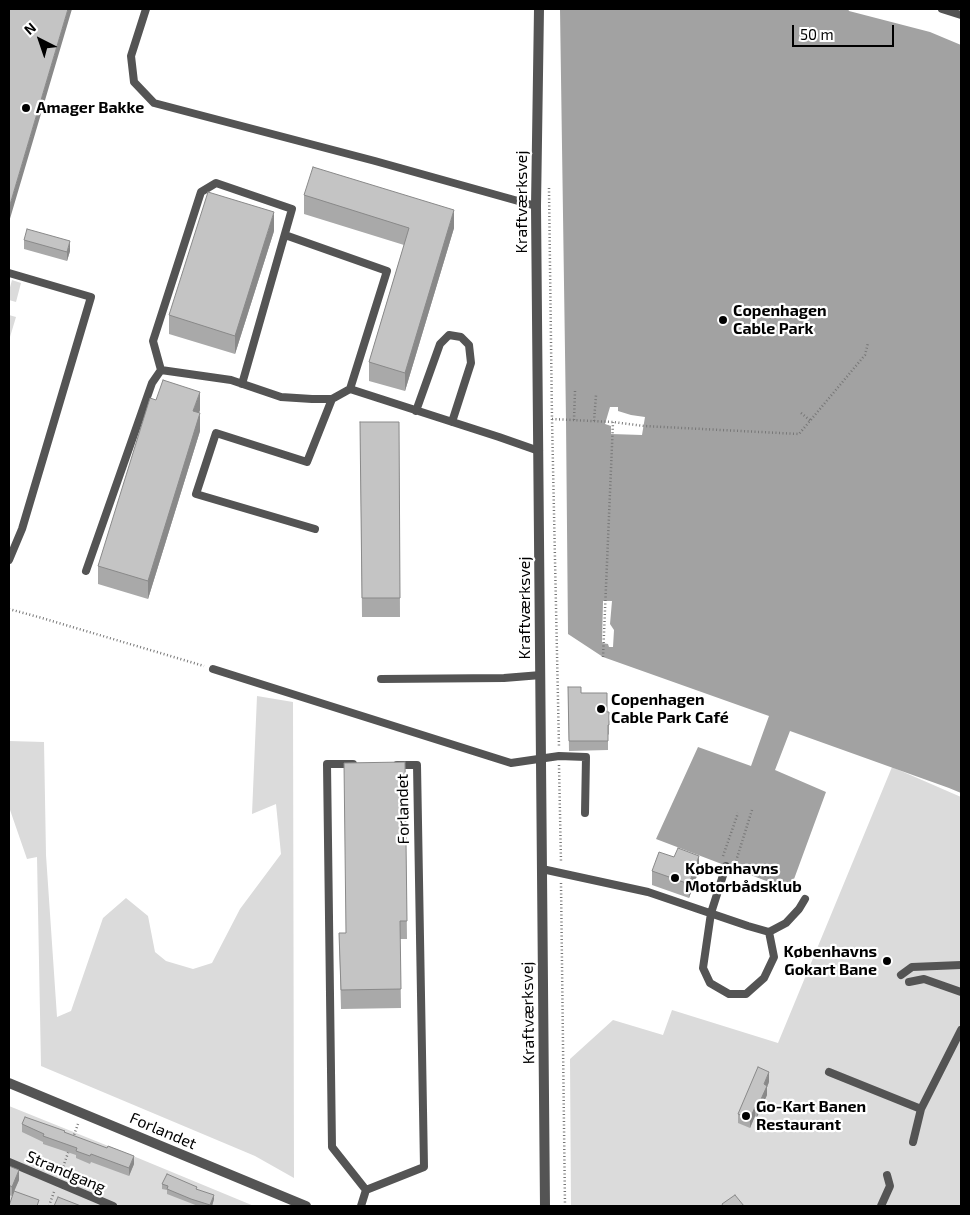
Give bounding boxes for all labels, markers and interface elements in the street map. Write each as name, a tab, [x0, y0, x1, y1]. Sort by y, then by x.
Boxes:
north arrow	[15, 15, 65, 65]
scale bar	[795, 15, 898, 47]
text: N	[20, 19, 39, 38]
text: 50 m	[800, 25, 834, 43]
place label: Amager Bakke	[36, 98, 144, 118]
marker: Amager Bakke	[20, 102, 32, 114]
street label: Kraftværksvej	[512, 151, 532, 253]
place label: Copenhagen Cable Park	[733, 301, 827, 339]
marker: Copenhagen Cable Park	[717, 314, 729, 326]
street label: Kraftværksvej	[515, 557, 535, 659]
place label: Copenhagen Cable Park Café	[611, 690, 729, 728]
marker: Copenhagen Cable Park Café	[595, 703, 607, 715]
street label: Forlandet	[393, 774, 413, 844]
place label: Københavns Motorbådsklub	[685, 859, 802, 897]
marker: Københavns Motorbådsklub	[669, 872, 681, 884]
place label: Københavns Gokart Bane	[783, 942, 877, 980]
marker: Københavns Gokart Bane	[881, 955, 893, 967]
street label: Kraftværksvej	[518, 961, 538, 1065]
place label: Go-Kart Banen Restaurant	[756, 1097, 866, 1135]
street label: Forlandet	[127, 1108, 199, 1154]
marker: Go-Kart Banen Restaurant	[740, 1110, 752, 1122]
street label: Strandgang	[23, 1147, 109, 1197]

